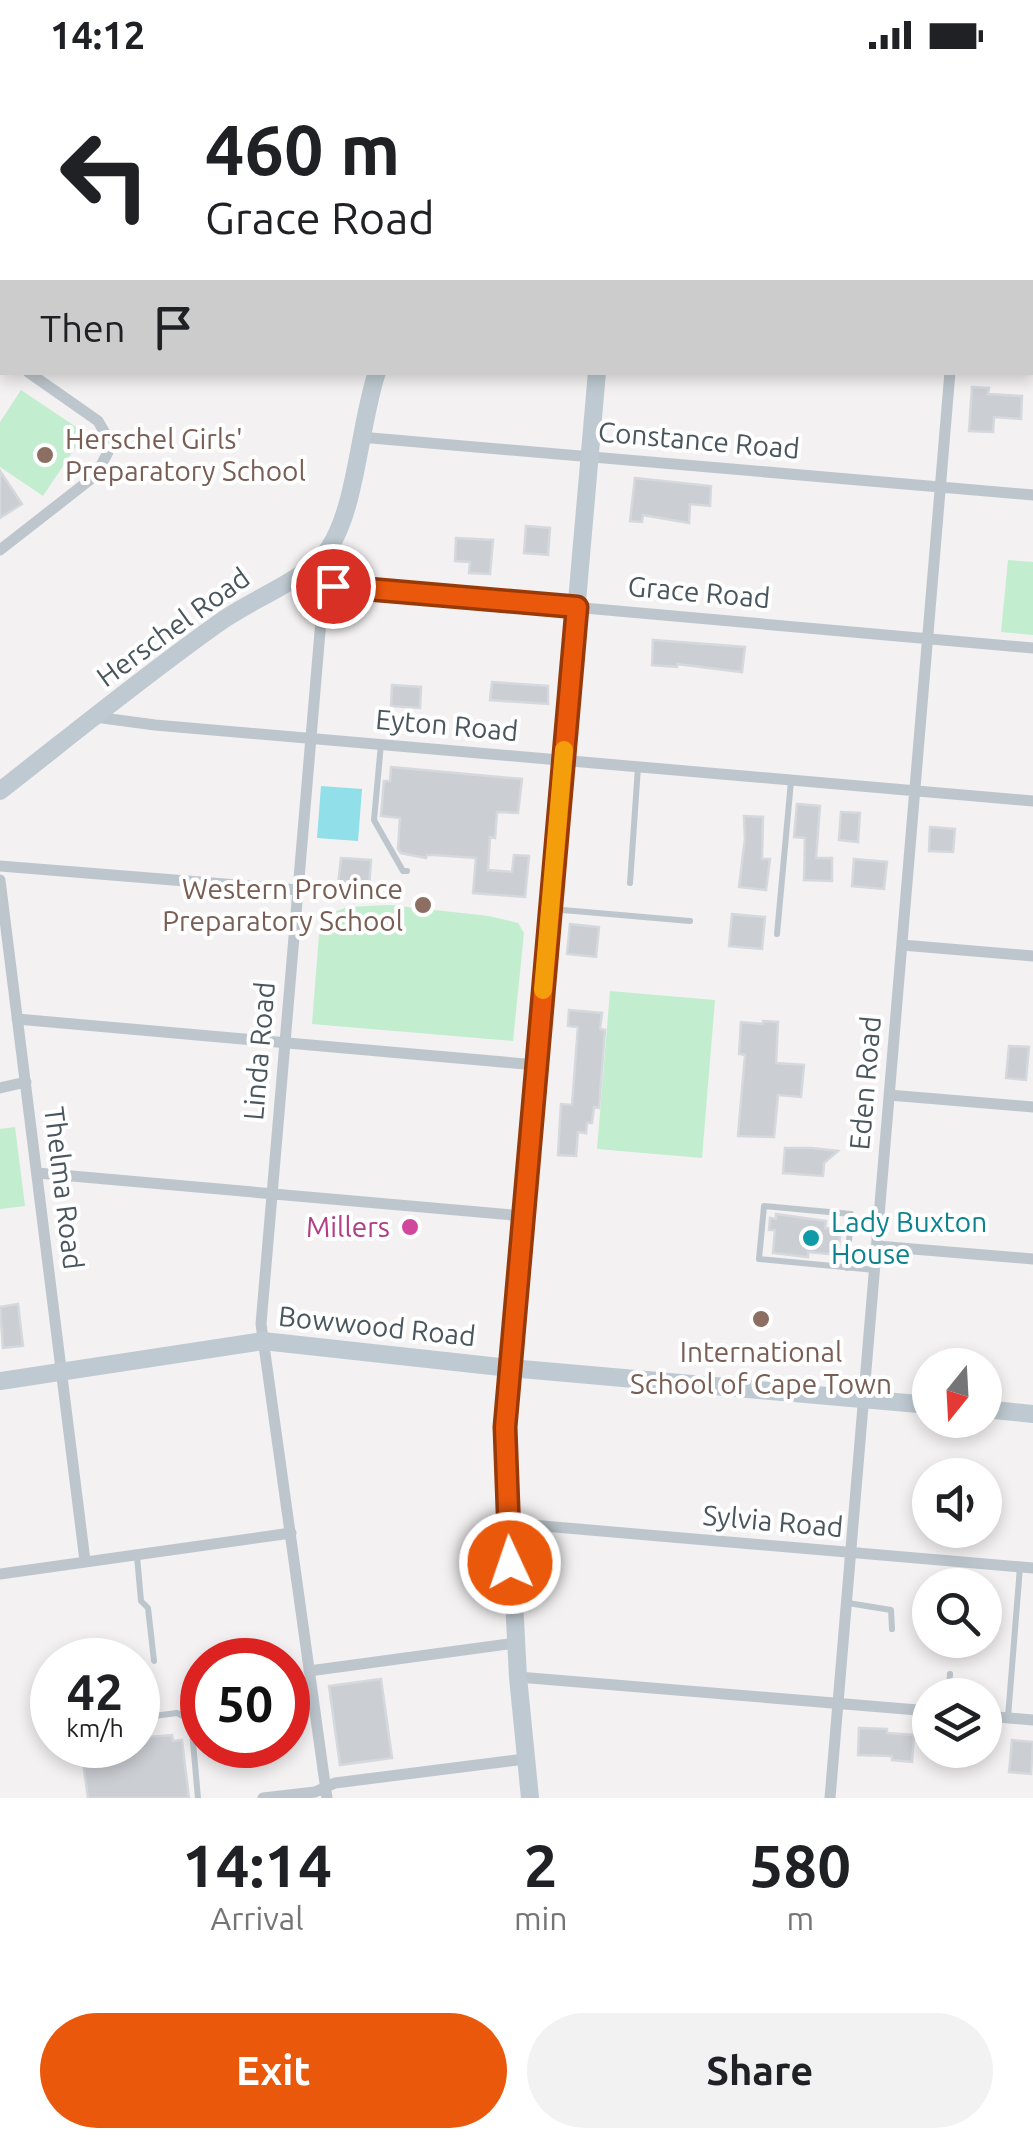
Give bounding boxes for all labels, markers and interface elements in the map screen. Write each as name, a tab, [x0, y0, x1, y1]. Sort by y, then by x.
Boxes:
text: 14:12	[50, 14, 145, 56]
icon: left	[40, 110, 170, 240]
text: 460 m	[205, 110, 400, 188]
text: Grace Road	[205, 192, 435, 243]
icon: arrive	[146, 300, 201, 355]
text: Then	[40, 307, 126, 349]
street label: Constance Road	[597, 415, 801, 464]
place label: Herschel Girls' Preparatory School	[65, 423, 306, 486]
marker: Herschel Girls' Preparatory School	[34, 444, 56, 466]
pin	[291, 544, 376, 629]
icon: arrive	[306, 559, 361, 614]
street label: Herschel Road	[91, 561, 255, 692]
street label: Grace Road	[627, 570, 772, 613]
street label: Eyton Road	[374, 703, 520, 746]
place label: Western Province Preparatory School	[162, 873, 403, 936]
marker: Western Province Preparatory School	[412, 894, 434, 916]
street label: Linda Road	[237, 980, 280, 1121]
street label: Eden Road	[843, 1015, 886, 1151]
street label: Thelma Road	[39, 1105, 90, 1271]
place label: Lady Buxton House	[831, 1206, 987, 1269]
place label: Millers	[306, 1211, 390, 1242]
marker: Millers	[399, 1216, 421, 1238]
marker: Lady Buxton House	[800, 1227, 822, 1249]
street label: Bowwood Road	[277, 1300, 477, 1351]
marker: International School of Cape Town	[750, 1308, 772, 1330]
place label: International School of Cape Town	[630, 1336, 892, 1399]
north arrow	[912, 1348, 1002, 1438]
map controls	[912, 1348, 1002, 1768]
button: sound	[912, 1458, 1002, 1548]
street label: Sylvia Road	[701, 1499, 845, 1542]
position arrow	[458, 1511, 562, 1615]
button: search	[912, 1568, 1002, 1658]
speed limit sign: 50	[180, 1638, 310, 1768]
text: 42	[67, 1663, 123, 1719]
button: layers	[912, 1678, 1002, 1768]
text: km/h	[66, 1714, 124, 1742]
text: 14:14	[182, 1831, 332, 1898]
text: 2	[524, 1831, 558, 1898]
text: 580	[750, 1831, 851, 1898]
text: Arrival	[210, 1900, 304, 1936]
text: min	[514, 1900, 568, 1936]
text: m	[786, 1900, 814, 1936]
button: Exit	[40, 2013, 507, 2128]
button: Share	[527, 2013, 993, 2128]

